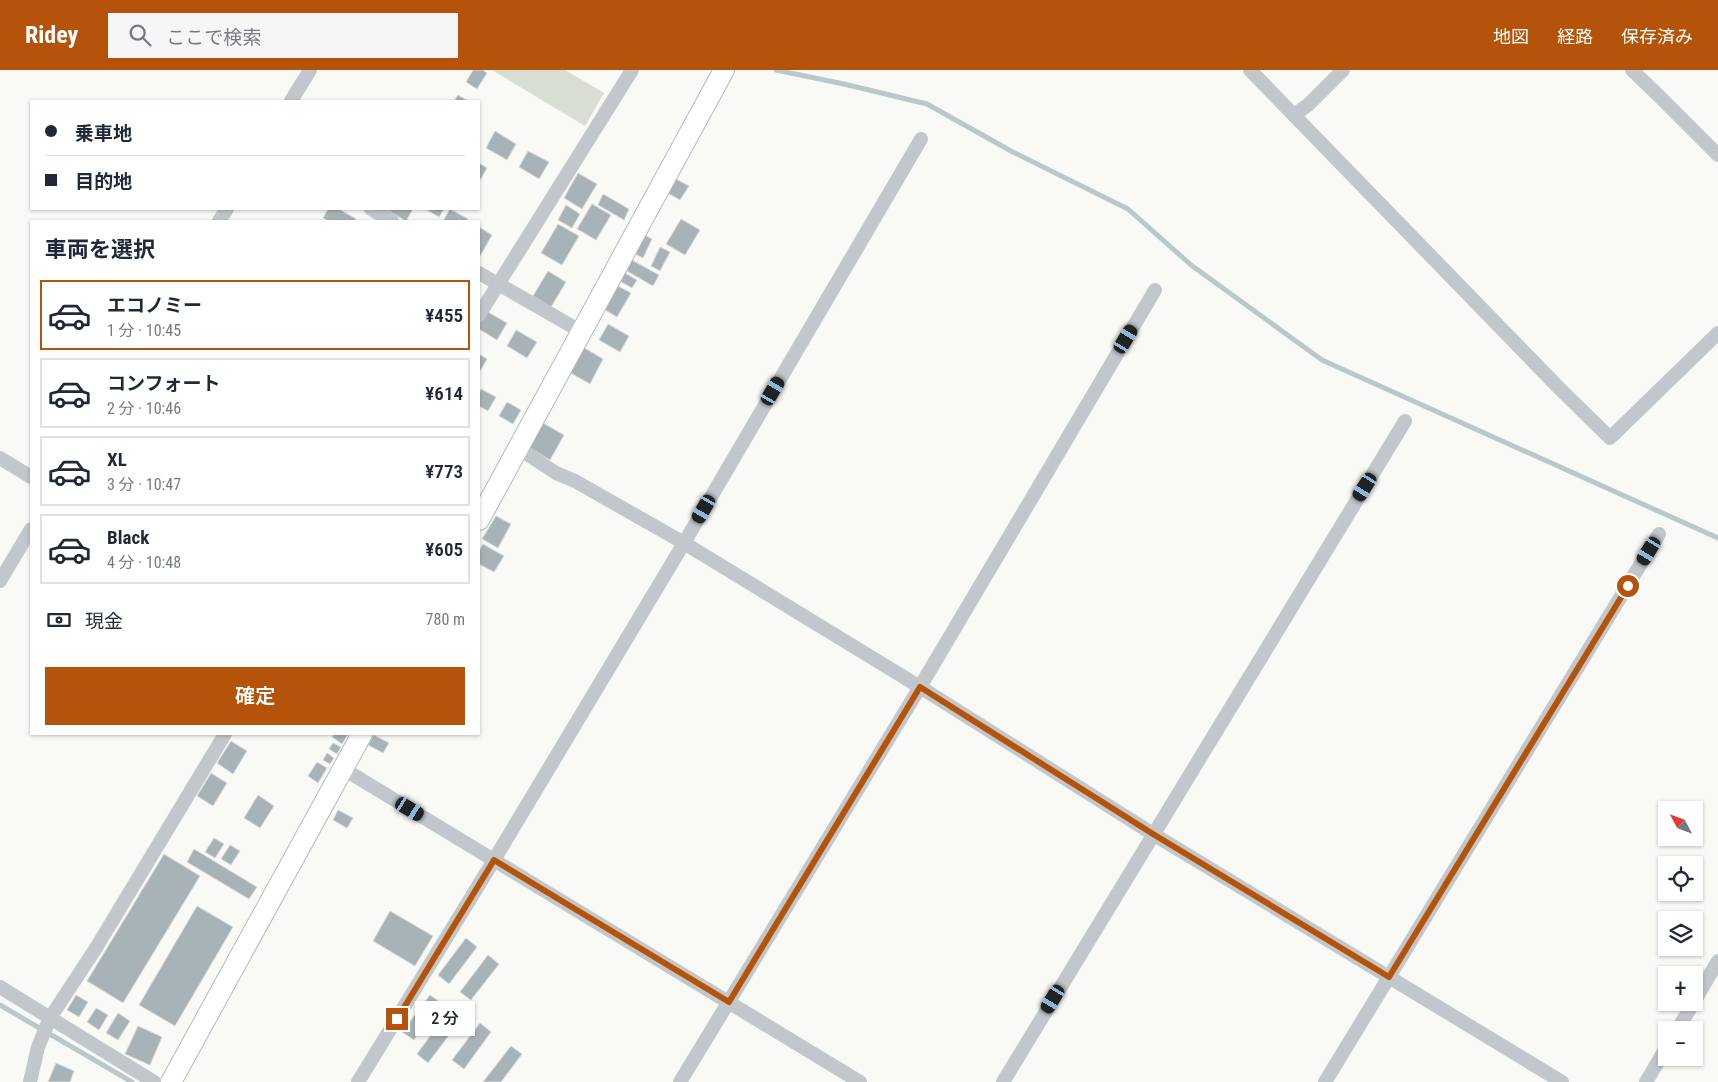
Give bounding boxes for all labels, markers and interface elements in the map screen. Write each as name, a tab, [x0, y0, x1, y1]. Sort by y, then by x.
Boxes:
search box	[108, 13, 458, 58]
text: Ridey	[25, 21, 78, 49]
icon: search	[126, 21, 154, 49]
text: ここで検索	[166, 26, 261, 49]
text: 地図	[1493, 26, 1529, 47]
text: 経路	[1557, 26, 1593, 47]
text: 保存済み	[1621, 26, 1693, 47]
text: 乗車地	[75, 122, 132, 145]
text: 目的地	[75, 170, 132, 193]
text: 車両を選択	[45, 237, 155, 262]
icon: car	[47, 293, 92, 338]
text: エコノミー	[107, 294, 202, 317]
text: ¥455	[425, 304, 463, 327]
text: 1 分 · 10:45	[107, 321, 181, 340]
car	[1111, 322, 1140, 356]
icon: car	[47, 371, 92, 416]
text: コンフォート	[107, 372, 220, 395]
car	[759, 374, 786, 408]
text: ¥614	[425, 382, 463, 405]
text: 2 分 · 10:46	[107, 399, 181, 418]
text: XL	[107, 448, 127, 471]
icon: car	[47, 449, 92, 494]
text: ¥773	[425, 460, 463, 483]
car	[1350, 470, 1379, 504]
text: 3 分 · 10:47	[107, 475, 181, 494]
car	[690, 492, 717, 526]
text: Black	[107, 526, 149, 549]
icon: car	[47, 527, 92, 572]
car	[1634, 534, 1663, 568]
text: ¥605	[425, 538, 463, 561]
text: 4 分 · 10:48	[107, 553, 181, 572]
route start	[1617, 575, 1639, 597]
icon: cash	[45, 606, 73, 634]
text: 現金	[85, 610, 123, 633]
text: 780 m	[426, 610, 465, 629]
button: 確定	[45, 667, 465, 725]
car	[393, 795, 426, 823]
north arrow	[1658, 801, 1702, 846]
map controls	[1658, 801, 1703, 1066]
button: locate	[1658, 856, 1703, 901]
button: layers	[1658, 911, 1703, 956]
button: +	[1658, 966, 1703, 1011]
car	[1038, 982, 1067, 1016]
callout: 2 分	[414, 1002, 474, 1036]
route end	[386, 1008, 408, 1030]
text: 2 分	[431, 1009, 459, 1028]
button: −	[1658, 1021, 1703, 1066]

